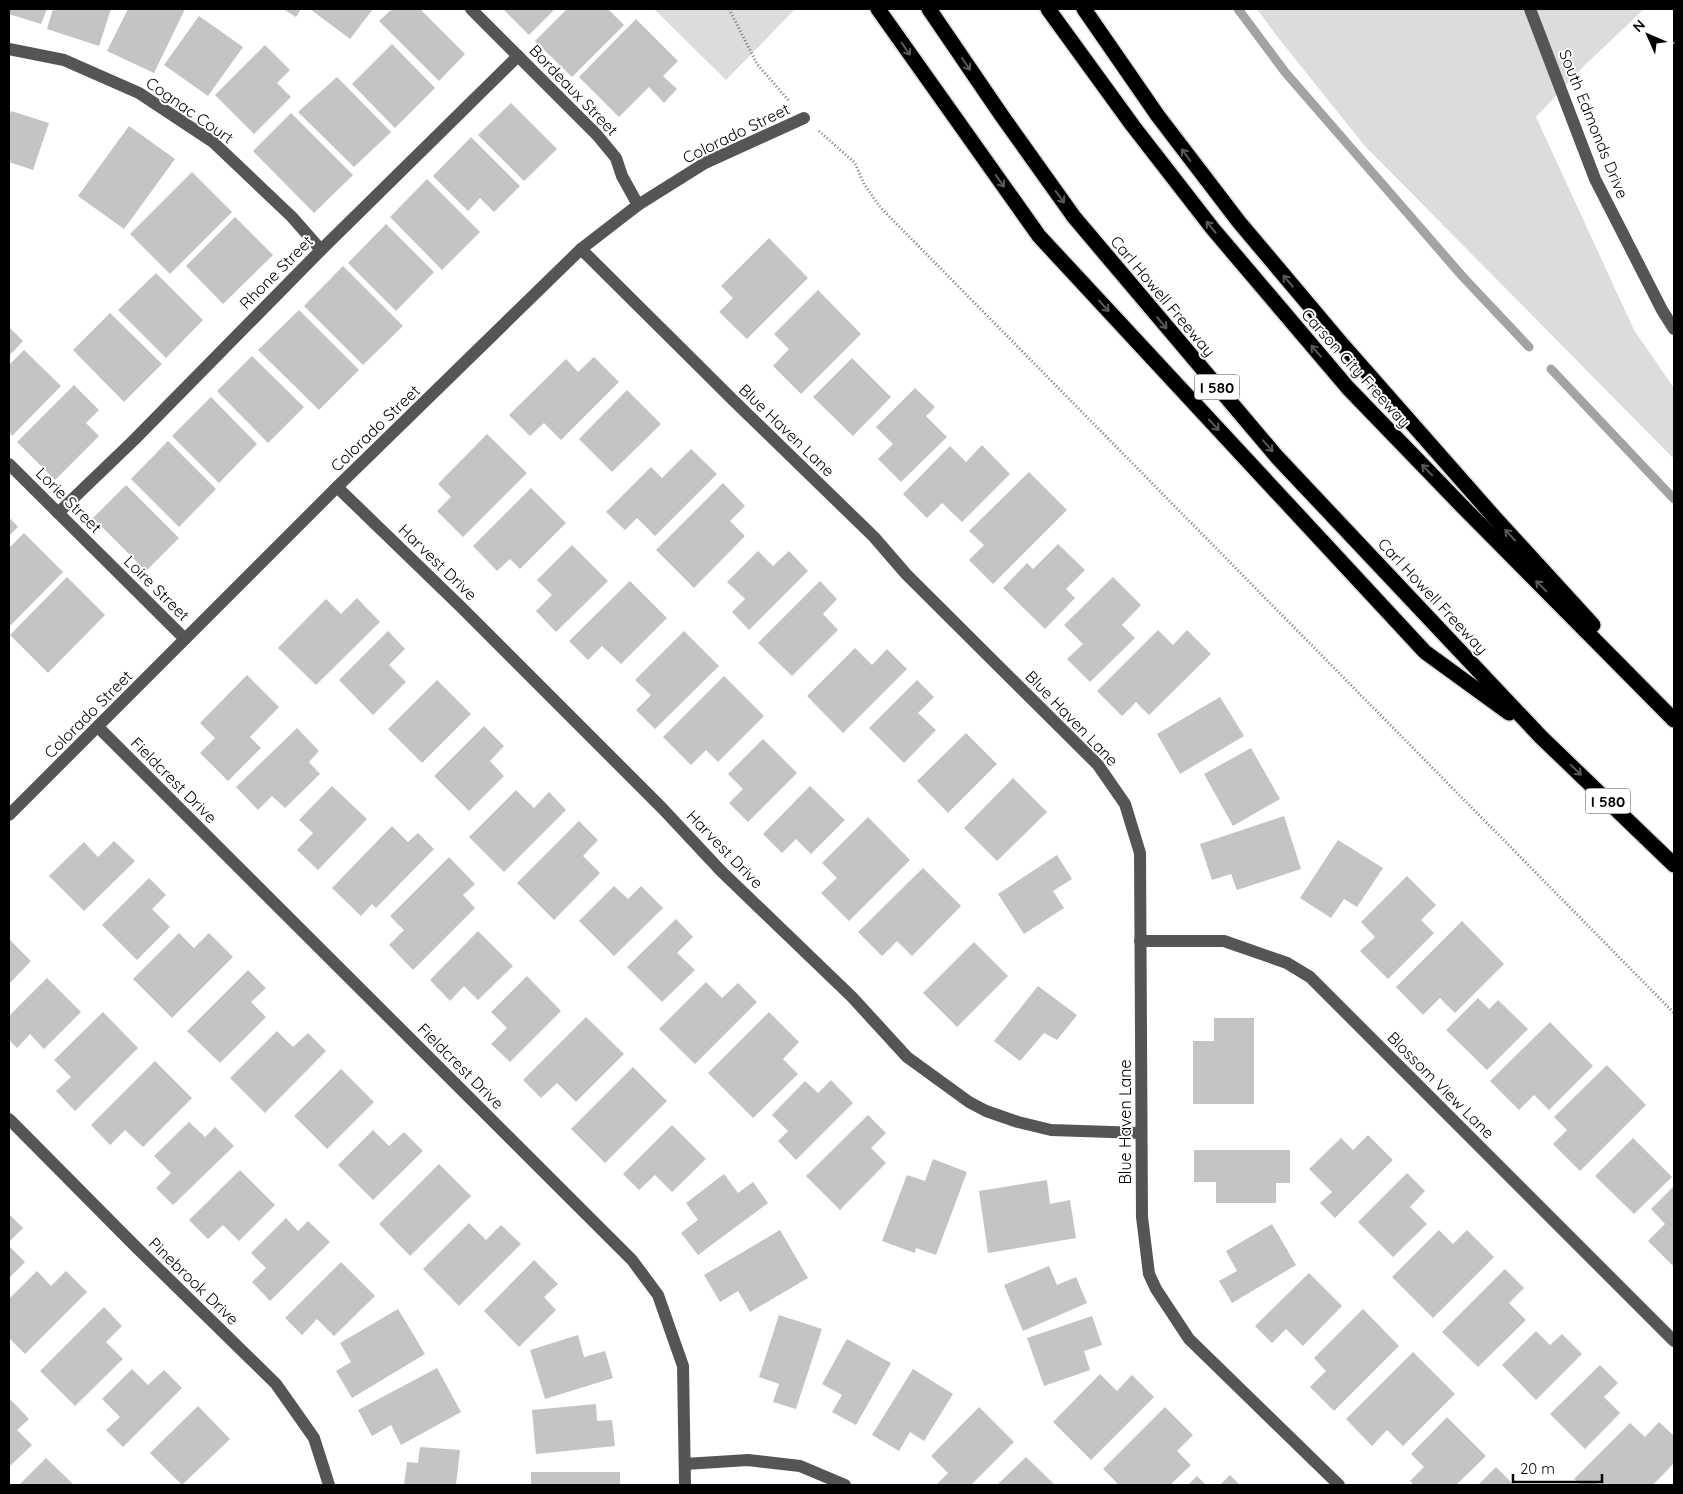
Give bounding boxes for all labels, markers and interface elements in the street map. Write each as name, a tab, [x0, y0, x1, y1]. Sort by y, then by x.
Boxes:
north arrow	[1623, 10, 1673, 60]
text: N	[1629, 16, 1649, 36]
street label: Bordeaux Street	[525, 40, 623, 140]
one-way arrow	[901, 41, 911, 55]
street label: South Edmonds Drive	[1555, 47, 1633, 201]
one-way arrow	[961, 56, 971, 70]
street label: Cognac Court	[142, 72, 238, 148]
street label: Colorado Street	[679, 98, 793, 168]
one-way arrow	[1181, 148, 1191, 162]
one-way arrow	[995, 174, 1005, 188]
one-way arrow	[1054, 190, 1065, 203]
one-way arrow	[1206, 221, 1217, 234]
street label: Rhone Street	[235, 231, 317, 313]
street label: Carl Howell Freeway	[1106, 231, 1220, 361]
one-way arrow	[1283, 275, 1294, 288]
one-way arrow	[1098, 300, 1110, 312]
street label: Carson City Freeway	[1297, 304, 1415, 432]
one-way arrow	[1157, 316, 1168, 329]
one-way arrow	[1310, 345, 1322, 358]
road number: I 580	[1194, 374, 1240, 400]
street label: Blue Haven Lane	[735, 379, 839, 481]
street label: Colorado Street	[326, 380, 424, 476]
one-way arrow	[1208, 419, 1220, 431]
one-way arrow	[1262, 439, 1273, 452]
street label: Lorie Street	[32, 463, 106, 537]
one-way arrow	[1421, 464, 1433, 477]
street label: Harvest Drive	[395, 520, 481, 604]
one-way arrow	[1504, 529, 1516, 541]
street label: Carl Howell Freeway	[1374, 534, 1492, 658]
street label: Loire Street	[120, 551, 194, 625]
one-way arrow	[1535, 580, 1547, 592]
street label: Colorado Street	[40, 666, 136, 762]
street label: Blue Haven Lane	[1021, 666, 1123, 770]
street label: Fieldcrest Drive	[127, 733, 221, 827]
one-way arrow	[1570, 764, 1582, 776]
road number: I 580	[1586, 788, 1630, 814]
street label: Harvest Drive	[683, 806, 767, 892]
street label: Fieldcrest Drive	[414, 1019, 508, 1113]
street label: Blossom View Lane	[1383, 1027, 1499, 1143]
street label: Blue Haven Lane	[1115, 1059, 1135, 1185]
street label: Pinebrook Drive	[145, 1233, 243, 1329]
scale bar	[1513, 1452, 1602, 1484]
text: 20 m	[1520, 1459, 1555, 1478]

